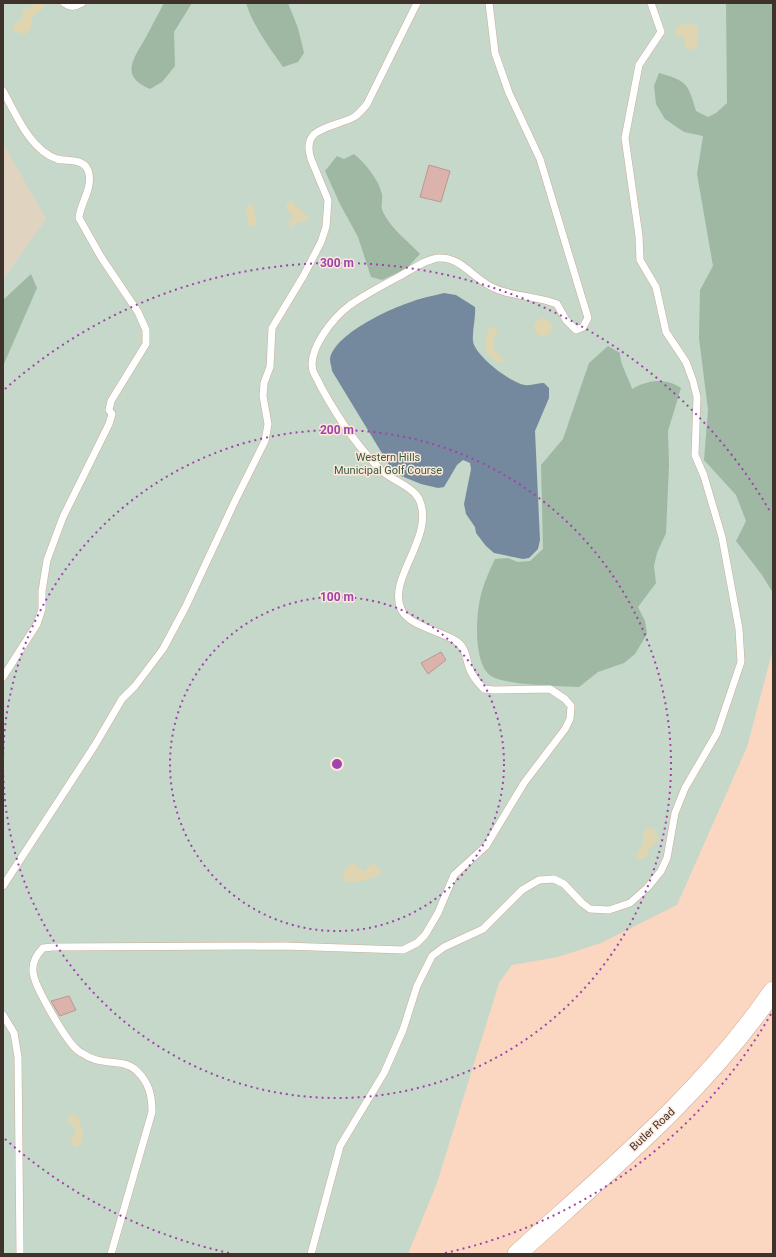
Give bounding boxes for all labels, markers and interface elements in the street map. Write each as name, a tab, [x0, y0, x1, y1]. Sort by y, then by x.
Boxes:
text: 300 m	[320, 256, 354, 270]
text: 200 m	[320, 423, 354, 437]
park label: Western Hills Municipal Golf Course	[334, 451, 442, 477]
text: 100 m	[320, 590, 354, 604]
centre of rings	[330, 757, 344, 771]
street label: Butler Road	[627, 1105, 678, 1153]

